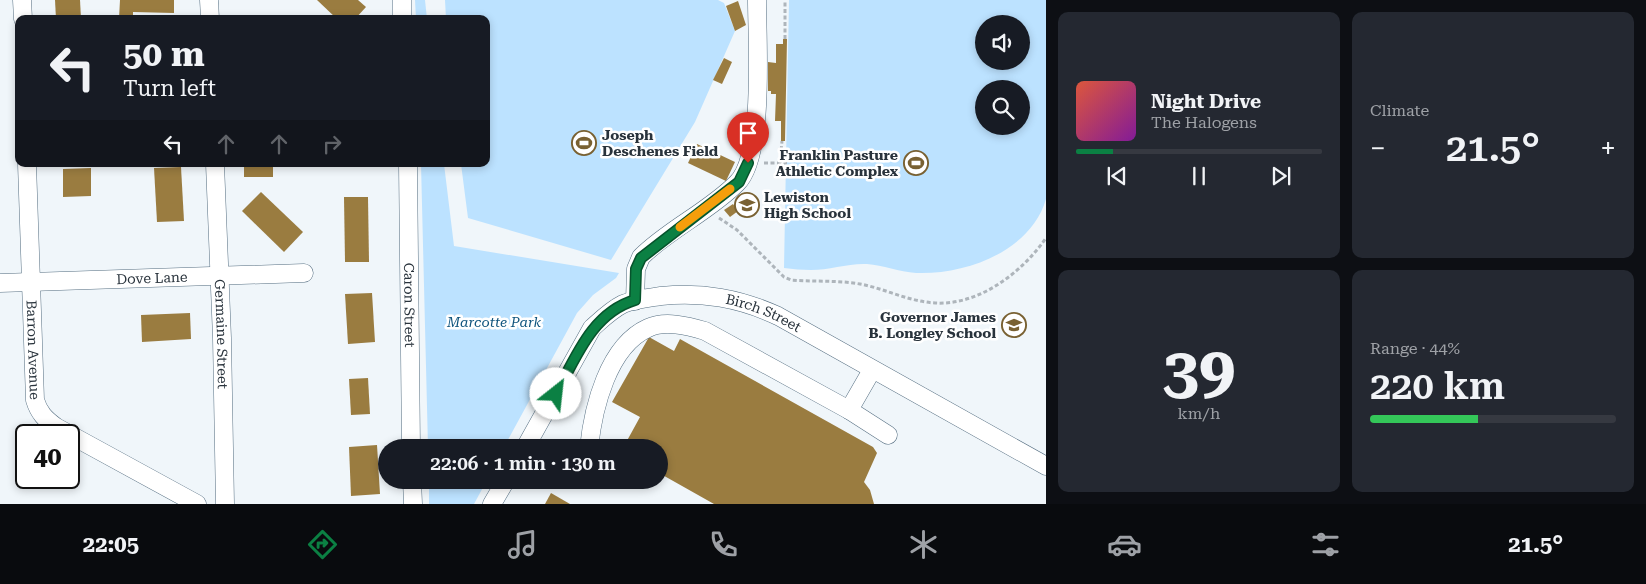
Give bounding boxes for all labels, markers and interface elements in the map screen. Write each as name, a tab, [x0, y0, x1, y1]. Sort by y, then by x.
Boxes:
map controls	[975, 15, 1030, 135]
button: sound	[975, 15, 1030, 70]
text: 50 m	[123, 34, 205, 75]
icon: left	[40, 35, 105, 100]
text: Turn left	[123, 76, 216, 101]
button: search	[975, 80, 1030, 135]
text: Night Drive	[1151, 90, 1261, 113]
text: Climate	[1370, 101, 1429, 120]
pin	[727, 112, 769, 163]
text: The Halogens	[1151, 113, 1257, 132]
icon: arrive	[734, 119, 762, 147]
text: 21.5°	[1446, 126, 1540, 170]
place label: Joseph Deschenes Field	[602, 127, 719, 159]
icon: left	[159, 130, 187, 158]
icon: ahead	[212, 130, 240, 158]
icon: ahead	[265, 130, 293, 158]
icon: right	[318, 130, 346, 158]
sports icon: Joseph Deschenes Field	[571, 130, 597, 156]
text: −	[1370, 132, 1386, 165]
text: +	[1600, 132, 1616, 165]
place label: Franklin Pasture Athletic Complex	[776, 147, 899, 179]
sports icon: Franklin Pasture Athletic Complex	[903, 150, 929, 176]
icon: previous	[1103, 162, 1131, 190]
icon: pause	[1185, 162, 1213, 190]
icon: next	[1267, 162, 1295, 190]
place label: Lewiston High School	[764, 189, 851, 221]
school or university icon: Lewiston High School	[734, 192, 760, 218]
street label: Caron Street	[401, 263, 418, 347]
street label: Dove Lane	[116, 269, 188, 287]
street label: Germaine Street	[212, 279, 231, 389]
street label: Birch Street	[724, 291, 804, 335]
street label: Barron Avenue	[24, 300, 43, 400]
place label: Governor James B. Longley School	[868, 309, 996, 341]
school or university icon: Governor James B. Longley School	[1001, 312, 1027, 338]
park label: Marcotte Park	[446, 314, 541, 330]
text: 39	[1163, 333, 1235, 409]
text: Range · 44%	[1370, 339, 1460, 358]
text: 220 km	[1370, 364, 1505, 408]
position arrow	[529, 367, 581, 419]
text: km/h	[1178, 404, 1220, 423]
speed limit sign: 40	[15, 424, 80, 489]
text: 22:06 · 1 min · 130 m	[430, 452, 616, 475]
icon: directions	[305, 527, 340, 562]
icon: music	[505, 527, 540, 562]
icon: phone	[706, 527, 741, 562]
icon: climate	[906, 527, 941, 562]
icon: car	[1107, 527, 1142, 562]
icon: filters	[1308, 527, 1343, 562]
text: 22:05	[83, 532, 139, 557]
text: 21.5°	[1508, 532, 1563, 557]

